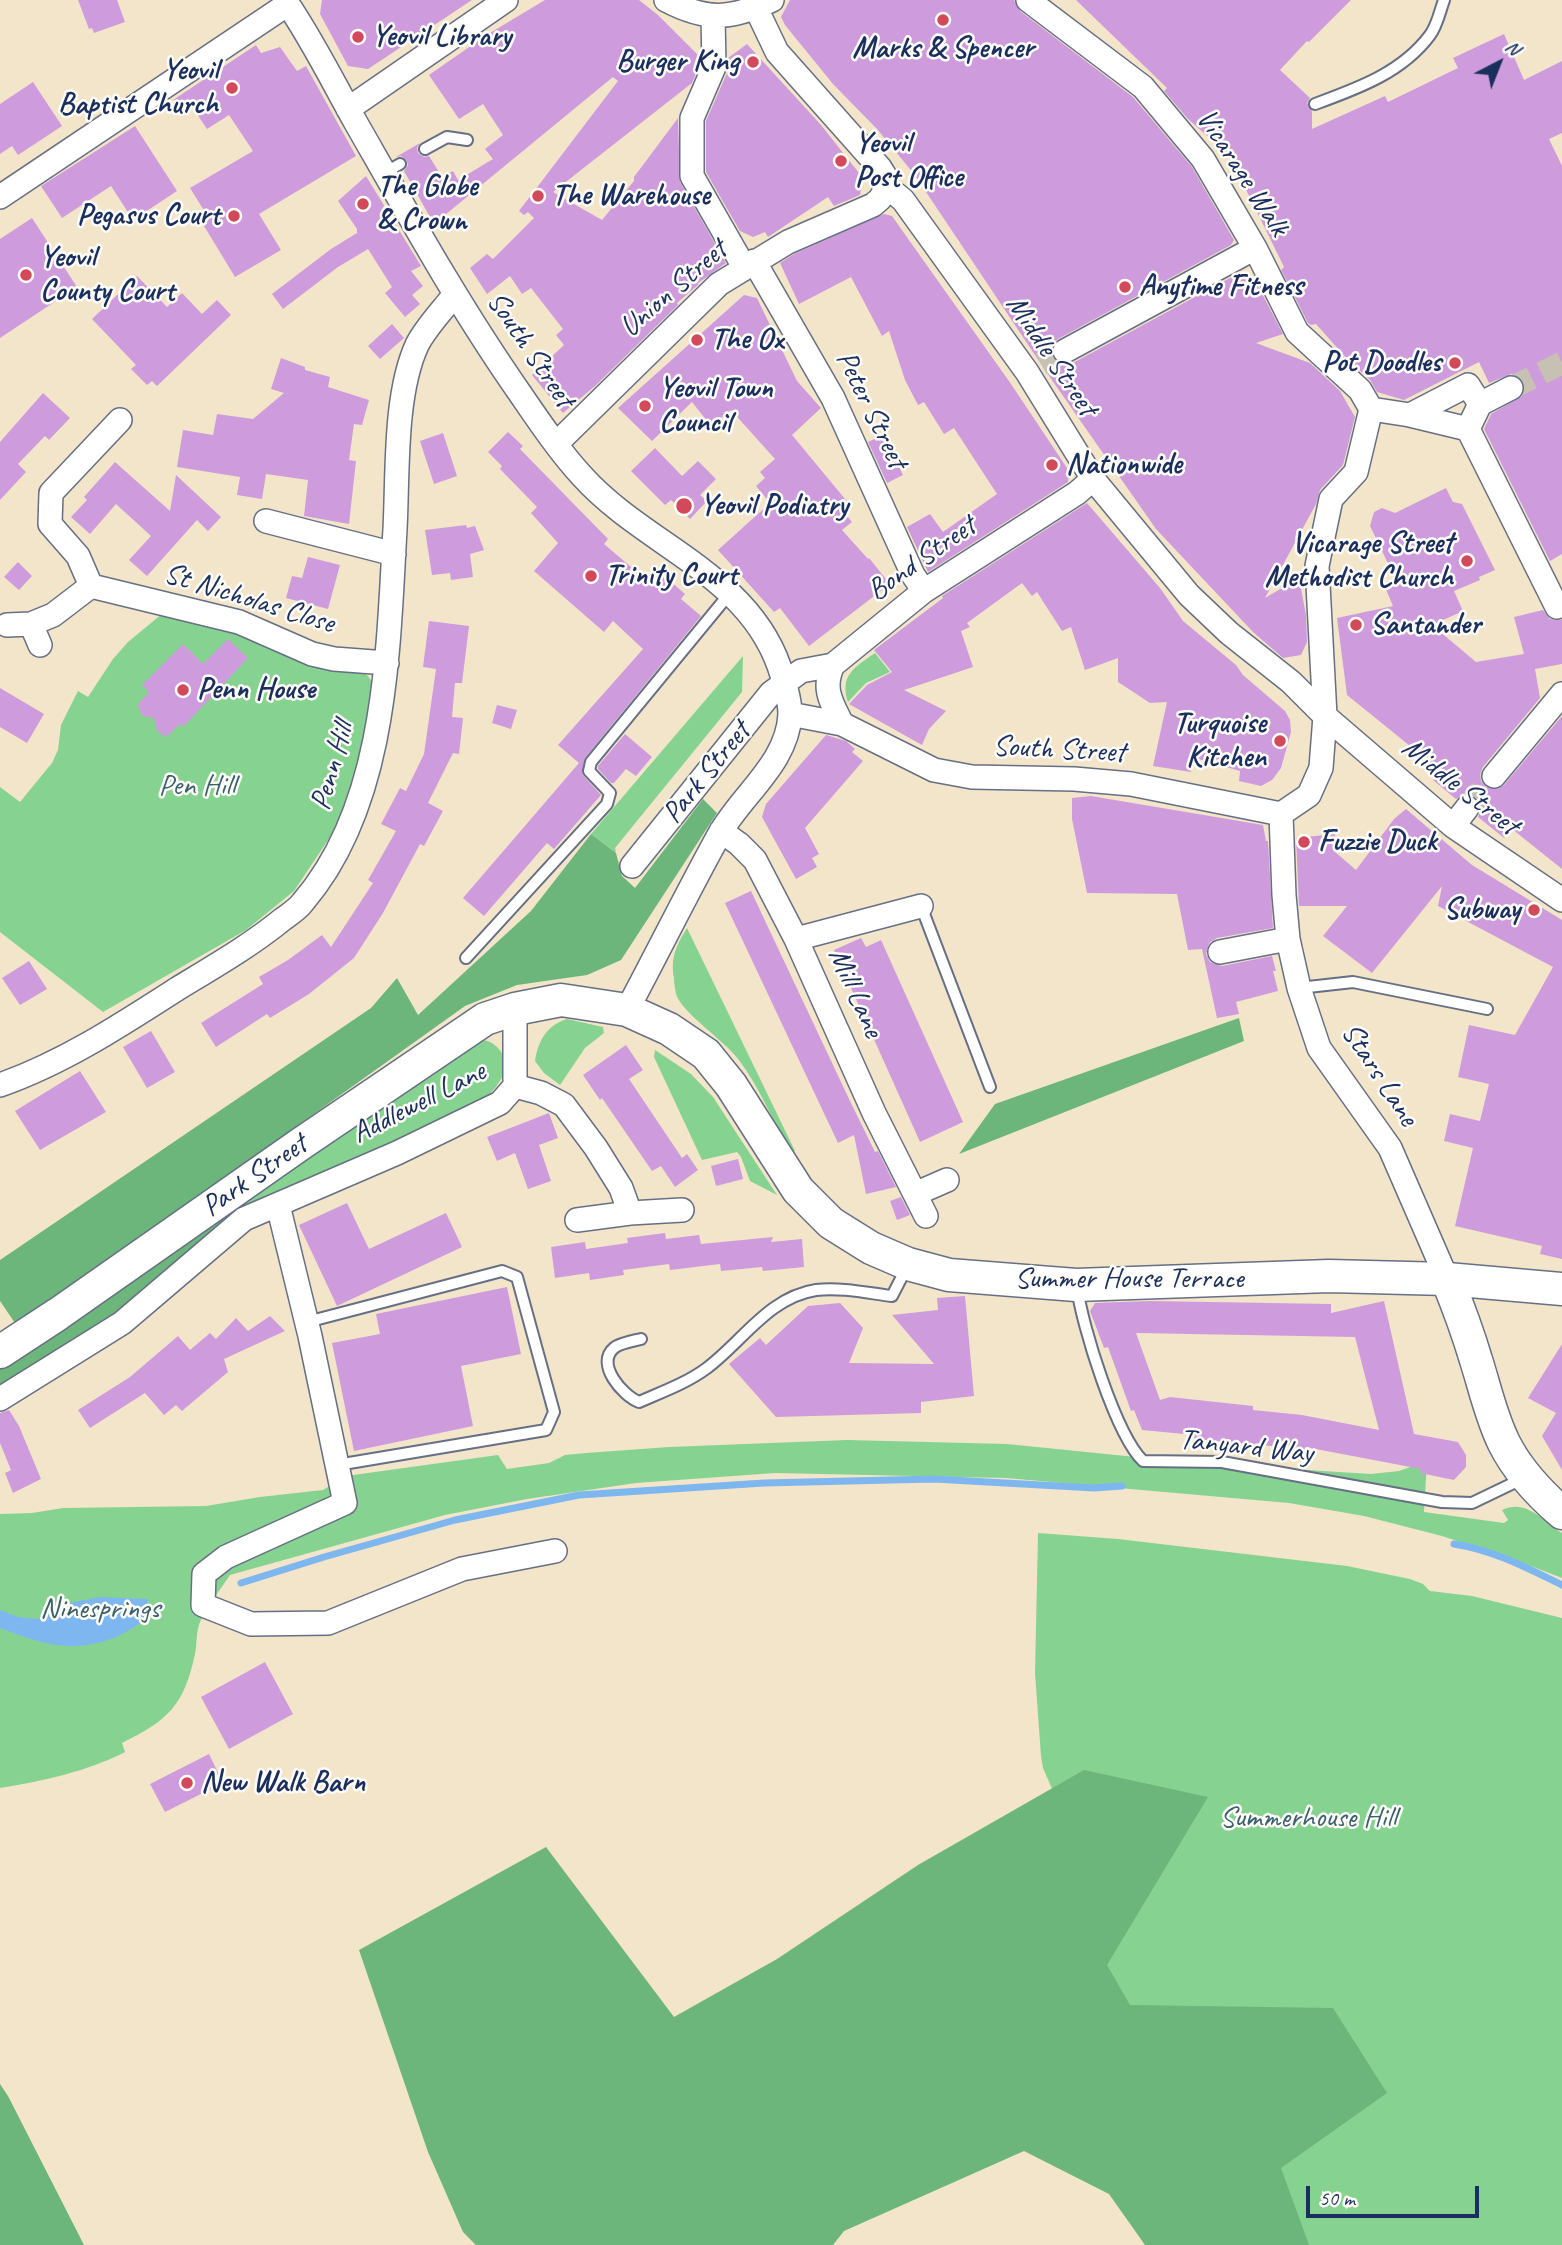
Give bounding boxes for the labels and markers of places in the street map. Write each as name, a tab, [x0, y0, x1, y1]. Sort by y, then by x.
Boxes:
marker: Marks & Spencer	[935, 12, 951, 28]
place label: Yeovil Library	[372, 19, 511, 55]
marker: Yeovil Library	[350, 29, 366, 45]
place label: Marks & Spencer	[852, 31, 1034, 67]
place label: Burger King	[616, 44, 739, 80]
place label: Yeovil Baptist Church	[58, 53, 218, 124]
marker: Burger King	[745, 54, 761, 70]
marker: Yeovil Baptist Church	[224, 80, 240, 96]
place label: Yeovil Post Office	[855, 126, 962, 196]
marker: Yeovil Post Office	[833, 153, 849, 169]
place label: The Globe & Crown	[377, 169, 477, 240]
place label: The Warehouse	[552, 178, 710, 214]
marker: The Warehouse	[530, 188, 546, 204]
marker: The Globe & Crown	[355, 196, 371, 212]
place label: Pegasus Court	[77, 198, 220, 234]
marker: Pegasus Court	[226, 208, 242, 224]
place label: Yeovil County Court	[40, 240, 174, 310]
marker: Yeovil County Court	[18, 267, 34, 283]
place label: Anytime Fitness	[1139, 269, 1303, 305]
marker: Anytime Fitness	[1117, 279, 1133, 295]
place label: The Ox	[711, 322, 783, 358]
marker: The Ox	[689, 332, 705, 348]
place label: Pot Doodles	[1322, 345, 1441, 381]
marker: Pot Doodles	[1447, 355, 1463, 371]
place label: Yeovil Town Council	[659, 371, 772, 442]
marker: Yeovil Town Council	[637, 398, 653, 414]
place label: Nationwide	[1066, 447, 1182, 483]
marker: Nationwide	[1044, 457, 1060, 473]
place label: Yeovil Podiatry	[700, 488, 848, 524]
marker: Yeovil Podiatry	[674, 496, 694, 516]
place label: Vicarage Street Methodist Church	[1265, 526, 1453, 596]
marker: Vicarage Street Methodist Church	[1459, 553, 1475, 569]
place label: Trinity Court	[605, 558, 737, 594]
marker: Trinity Court	[583, 568, 599, 584]
place label: Santander	[1370, 607, 1481, 643]
marker: Santander	[1348, 617, 1364, 633]
place label: Penn House	[197, 672, 315, 708]
marker: Penn House	[175, 682, 191, 698]
place label: Turquoise Kitchen	[1173, 706, 1266, 776]
marker: Turquoise Kitchen	[1272, 733, 1288, 749]
place label: Fuzzie Duck	[1318, 824, 1437, 860]
marker: Fuzzie Duck	[1296, 834, 1312, 850]
place label: Subway	[1444, 892, 1520, 928]
marker: Subway	[1526, 902, 1542, 918]
place label: New Walk Barn	[201, 1765, 365, 1801]
marker: New Walk Barn	[179, 1775, 195, 1791]

